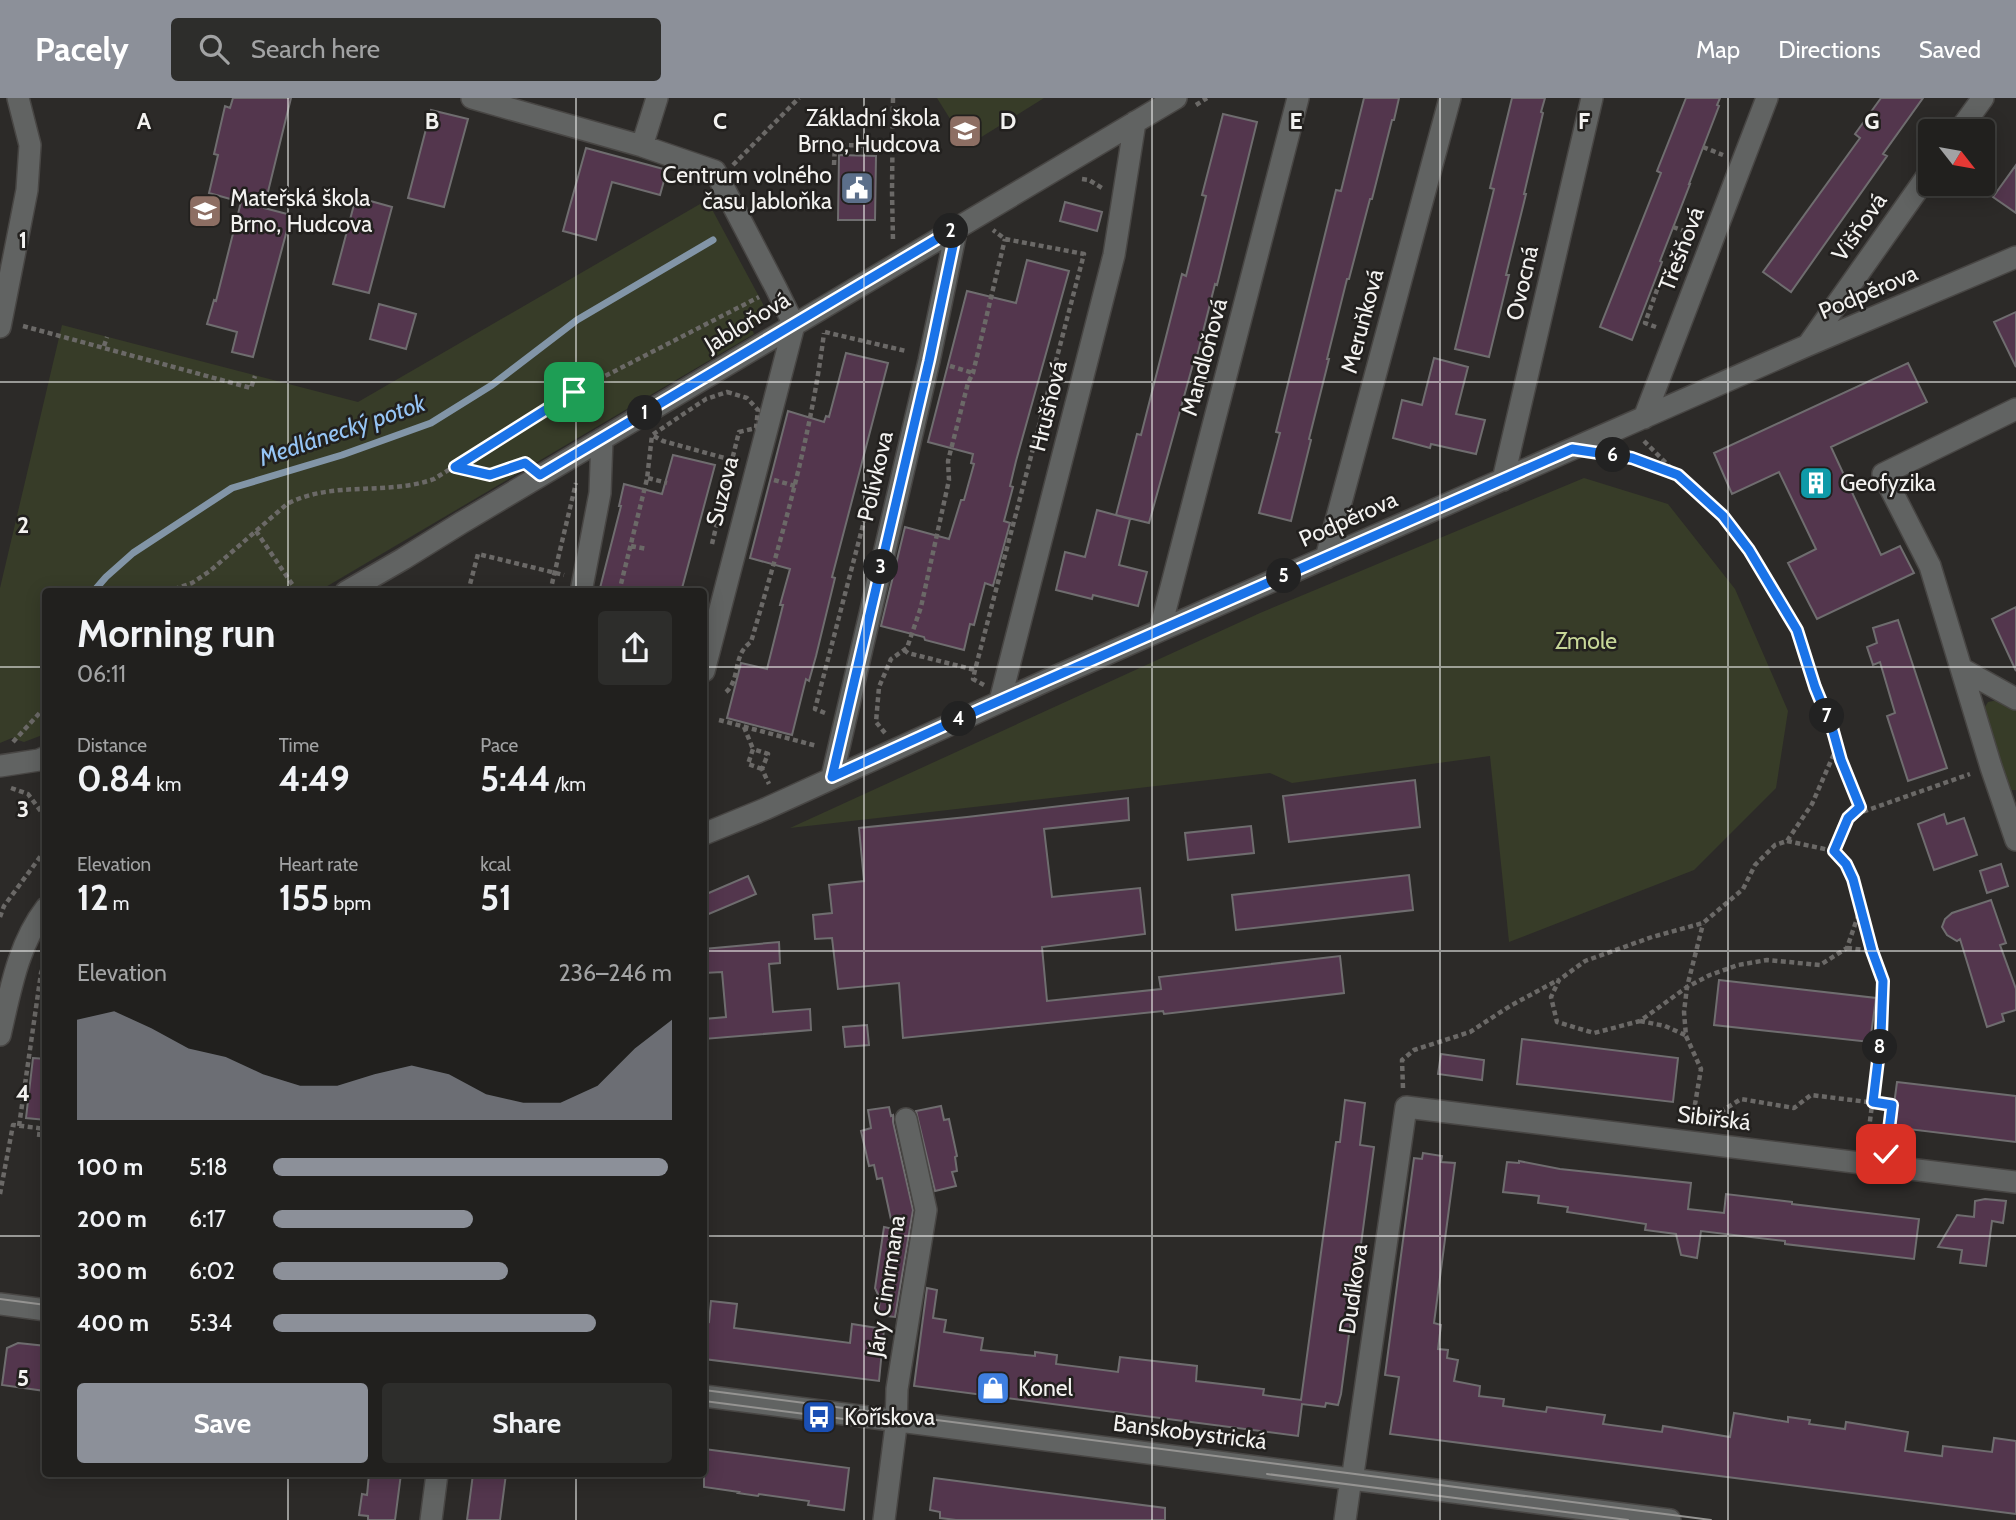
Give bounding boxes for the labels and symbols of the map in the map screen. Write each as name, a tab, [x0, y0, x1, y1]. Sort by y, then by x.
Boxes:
place label: Základní škola Brno, Hudcova	[798, 104, 940, 158]
text: A	[137, 107, 152, 135]
text: B	[425, 107, 439, 135]
text: C	[713, 107, 727, 135]
text: D	[1000, 107, 1016, 135]
text: E	[1289, 107, 1303, 135]
text: F	[1578, 107, 1590, 135]
text: G	[1864, 107, 1880, 135]
school or university icon: Základní škola Brno, Hudcova	[946, 112, 984, 150]
north arrow	[1918, 119, 1995, 196]
place label: Centrum volného času Jabloňka	[662, 161, 832, 215]
public building icon: Centrum volného času Jabloňka	[838, 169, 876, 207]
place label: Mateřská škola Brno, Hudcova	[230, 184, 372, 238]
street label: Višňová	[1825, 187, 1893, 267]
school or university icon: Mateřská škola Brno, Hudcova	[186, 192, 224, 230]
street label: Třešňová	[1652, 203, 1710, 295]
pin: 2	[934, 214, 968, 248]
text: 1	[19, 226, 27, 254]
street label: Ovocná	[1500, 243, 1544, 323]
street label: Podpěrova	[1814, 259, 1922, 325]
street label: Meruňková	[1335, 266, 1389, 376]
street label: Jabloňová	[698, 286, 795, 359]
street label: Mandloňová	[1175, 295, 1233, 419]
street label: Hrušňová	[1023, 358, 1073, 454]
pin	[544, 362, 604, 422]
water label: Medlánecký potok	[254, 388, 430, 472]
pin: 1	[628, 396, 662, 430]
street label: Polívkova	[851, 428, 899, 524]
pin: 6	[1596, 438, 1630, 472]
street label: Suzova	[700, 453, 744, 529]
building icon: Geofyzika	[1797, 464, 1835, 502]
place label: Geofyzika	[1840, 469, 1936, 497]
street label: Podpěrova	[1295, 485, 1401, 553]
text: 2	[17, 511, 29, 539]
pin: 3	[864, 550, 898, 584]
pin: 5	[1266, 559, 1302, 594]
park label: Zmole	[1555, 627, 1617, 655]
pin: 7	[1810, 698, 1844, 734]
pin: 4	[942, 702, 976, 736]
text: 3	[17, 795, 29, 823]
pin: 8	[1862, 1030, 1898, 1065]
text: 4	[16, 1079, 30, 1107]
street label: Sibiřská	[1676, 1100, 1752, 1136]
pin	[1856, 1124, 1916, 1184]
street label: Járy Cimrmana	[861, 1213, 911, 1360]
street label: Dudíkova	[1333, 1242, 1373, 1336]
text: 5	[17, 1364, 29, 1392]
shop icon: Konel	[974, 1369, 1012, 1407]
place label: Konel	[1018, 1374, 1074, 1402]
bus stop icon: Kořískova	[800, 1398, 838, 1436]
place label: Kořískova	[844, 1403, 935, 1431]
street label: Banskobystrická	[1112, 1409, 1268, 1455]

